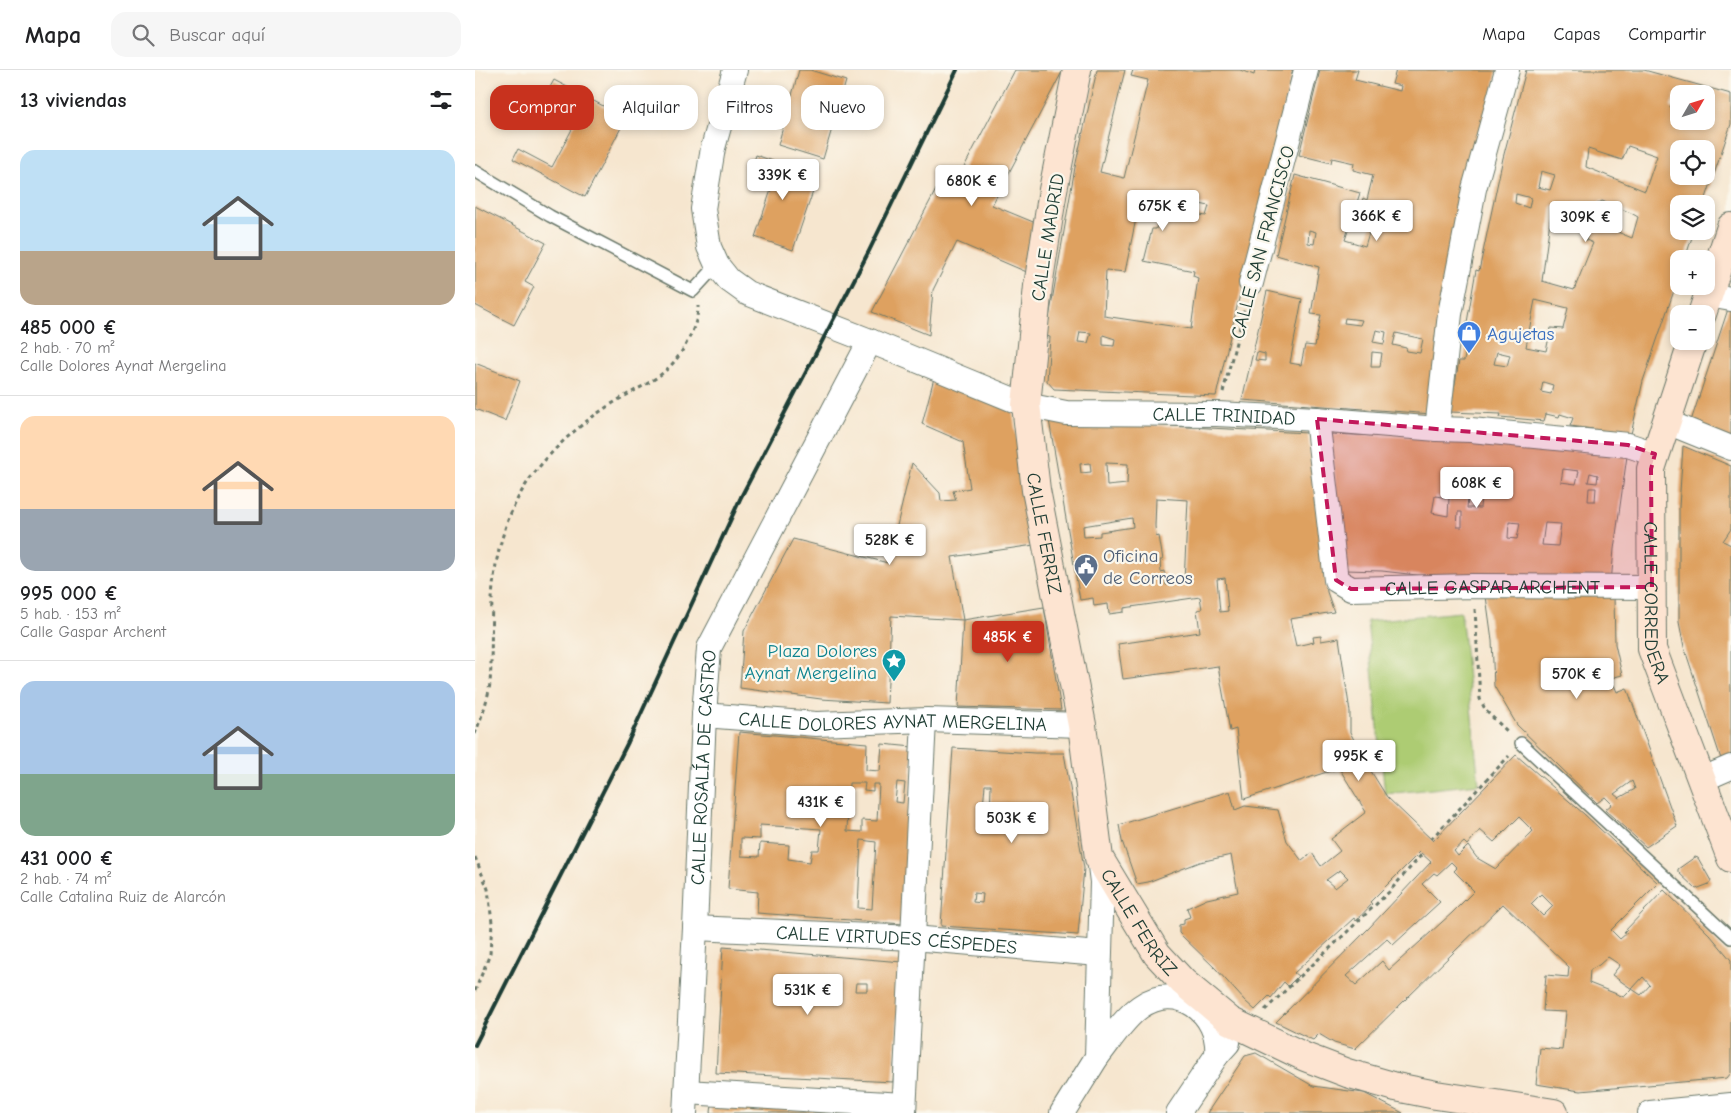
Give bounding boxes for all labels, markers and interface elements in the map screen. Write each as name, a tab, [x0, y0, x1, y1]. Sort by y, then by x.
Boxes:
search box	[111, 12, 461, 57]
text: Mapa	[25, 21, 81, 49]
icon: search	[129, 21, 157, 49]
text: Buscar aquí	[169, 24, 265, 46]
text: Mapa	[1482, 24, 1525, 45]
text: Capas	[1553, 24, 1600, 45]
text: Compartir	[1628, 24, 1706, 45]
chip: Comprar	[490, 85, 594, 130]
chip: Alquilar	[604, 85, 698, 130]
chip: Filtros	[708, 85, 791, 130]
chip: Nuevo	[801, 85, 884, 130]
north arrow	[1670, 85, 1715, 130]
map controls	[1670, 85, 1715, 350]
icon: filters	[427, 86, 455, 114]
text: 13 viviendas	[20, 88, 126, 112]
button: locate	[1670, 140, 1715, 185]
street label: CALLE SAN FRANCISCO	[1227, 143, 1299, 341]
pin: 339K €	[742, 158, 824, 201]
pin: 680K €	[931, 164, 1013, 207]
text: 339K €	[758, 166, 808, 184]
text: 680K €	[946, 172, 998, 190]
street label: CALLE MADRID	[1027, 172, 1069, 303]
icon: home	[193, 183, 283, 273]
pin: 675K €	[1122, 190, 1204, 232]
button: layers	[1670, 195, 1715, 240]
text: 675K €	[1138, 197, 1188, 215]
pin: 366K €	[1336, 200, 1418, 242]
pin: 309K €	[1545, 200, 1627, 243]
text: 366K €	[1352, 207, 1402, 225]
text: 309K €	[1560, 208, 1612, 226]
button: +	[1670, 250, 1715, 295]
button: −	[1670, 305, 1715, 350]
text: 485 000 €	[20, 315, 117, 339]
shop icon: Agujetas	[1456, 320, 1482, 354]
place label: Agujetas	[1487, 323, 1555, 345]
text: 2 hab. · 70 m²	[20, 339, 115, 357]
text: Calle Dolores Aynat Mergelina	[20, 357, 227, 375]
street label: CALLE TRINIDAD	[1152, 404, 1296, 430]
icon: home	[193, 448, 283, 538]
pin: 608K €	[1436, 466, 1518, 509]
street label: CALLE FERRIZ	[1022, 472, 1066, 596]
text: 608K €	[1451, 474, 1503, 492]
street label: CALLE CORREDERA	[1639, 522, 1674, 687]
pin: 528K €	[849, 524, 931, 566]
text: 528K €	[865, 531, 915, 549]
place label: Oficina de Correos	[1103, 545, 1193, 589]
public building icon: Oficina de Correos	[1073, 553, 1099, 587]
street label: CALLE GASPAR ARCHENT	[1385, 576, 1600, 600]
text: 995 000 €	[20, 581, 119, 605]
text: 5 hab. · 153 m²	[20, 605, 121, 623]
pin: 485K €	[967, 620, 1049, 663]
text: Calle Gaspar Archent	[20, 623, 166, 641]
text: 485K €	[983, 628, 1033, 646]
place label: Plaza Dolores Aynat Mergelina	[745, 640, 877, 684]
place icon: Plaza Dolores Aynat Mergelina	[881, 648, 907, 682]
street label: CALLE ROSALÍA DE CASTRO	[687, 649, 721, 886]
pin: 570K €	[1536, 658, 1618, 700]
text: 570K €	[1552, 665, 1602, 683]
street label: CALLE DOLORES AYNAT MERGELINA	[738, 708, 1047, 736]
icon: home	[193, 713, 283, 803]
pin: 995K €	[1318, 740, 1400, 782]
text: 995K €	[1334, 747, 1384, 765]
pin: 431K €	[780, 786, 862, 828]
text: 431K €	[797, 793, 845, 811]
pin: 503K €	[971, 802, 1053, 844]
text: 503K €	[986, 809, 1038, 827]
text: 431 000 €	[20, 846, 114, 870]
street label: CALLE FERRIZ	[1096, 865, 1181, 981]
text: 2 hab. · 74 m²	[20, 870, 111, 888]
text: Calle Catalina Ruiz de Alarcón	[20, 888, 226, 906]
street label: CALLE VIRTUDES CÉSPEDES	[776, 922, 1018, 959]
pin: 531K €	[767, 974, 849, 1016]
text: 531K €	[784, 981, 832, 999]

